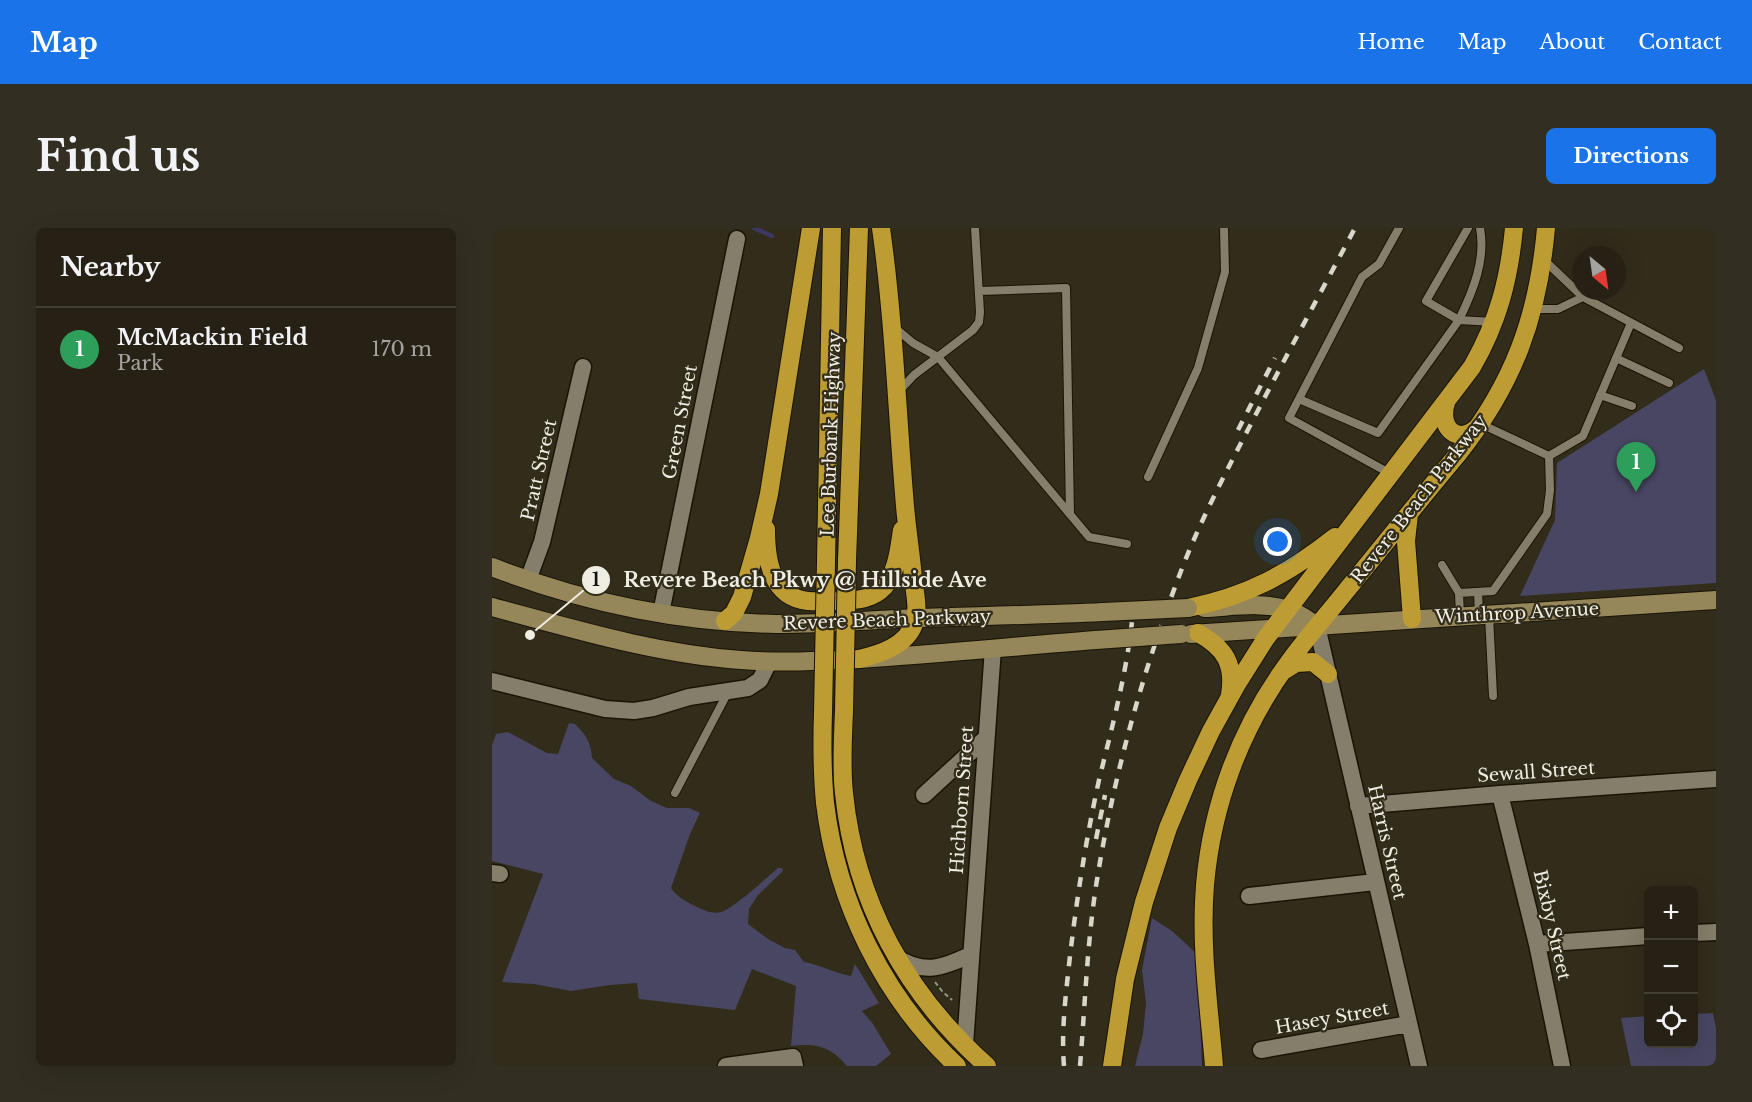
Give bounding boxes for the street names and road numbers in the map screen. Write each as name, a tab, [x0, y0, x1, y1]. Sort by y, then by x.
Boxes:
street label: Lee Burbank Highway	[816, 331, 846, 537]
street label: Green Street	[658, 363, 702, 481]
street label: Revere Beach Parkway	[1346, 410, 1492, 588]
street label: Pratt Street	[517, 417, 561, 523]
street label: Winthrop Avenue	[1433, 598, 1600, 628]
street label: Revere Beach Parkway	[783, 605, 992, 635]
street label: Hichborn Street	[946, 725, 978, 875]
street label: Sewall Street	[1476, 757, 1596, 787]
street label: Harris Street	[1363, 782, 1411, 902]
street label: Bixby Street	[1529, 868, 1575, 983]
street label: Hasey Street	[1273, 997, 1391, 1039]

